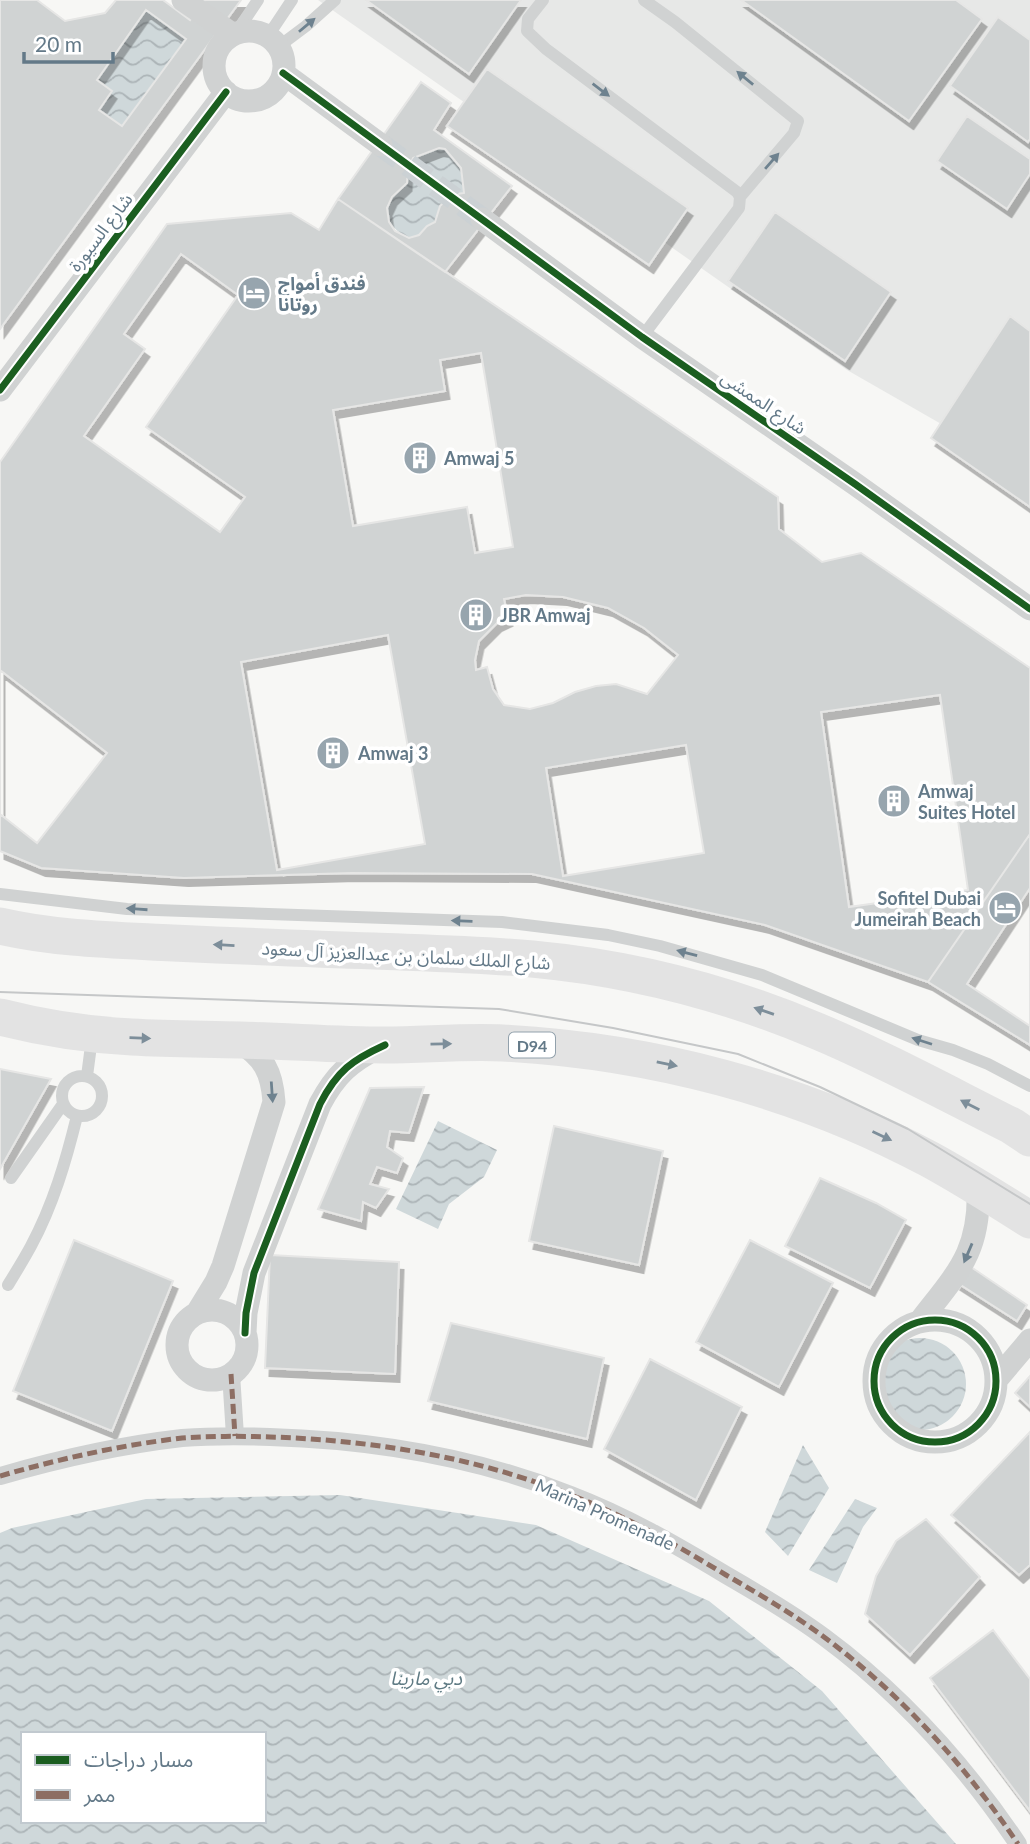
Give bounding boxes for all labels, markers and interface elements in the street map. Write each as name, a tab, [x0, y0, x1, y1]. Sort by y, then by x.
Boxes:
one-way arrow	[298, 17, 316, 32]
scale bar	[24, 21, 114, 65]
text: 20 m	[35, 31, 82, 56]
one-way arrow	[736, 71, 754, 86]
one-way arrow	[591, 82, 609, 97]
one-way arrow	[764, 152, 779, 169]
street label: شارع السيورة	[63, 189, 140, 278]
place label: فندق أمواج روتانا	[278, 271, 366, 316]
hotel icon: فندق أمواج روتانا	[235, 274, 273, 312]
street label: شارع الممشى	[715, 365, 811, 442]
building icon: Amwaj 5	[401, 439, 439, 477]
place label: Amwaj 5	[443, 447, 514, 469]
building icon: JBR Amwaj	[457, 596, 495, 634]
place label: JBR Amwaj	[500, 604, 590, 626]
building icon: Amwaj 3	[314, 734, 352, 772]
place label: Amwaj 3	[357, 742, 428, 764]
place label: Amwaj Suites Hotel	[917, 780, 1015, 823]
building icon: Amwaj Suites Hotel	[875, 782, 913, 820]
place label: Sofitel Dubai Jumeirah Beach	[855, 887, 981, 930]
hotel icon: Sofitel Dubai Jumeirah Beach	[986, 889, 1024, 927]
one-way arrow	[125, 904, 147, 915]
one-way arrow	[451, 915, 473, 927]
street label: شارع الملك سلمان بن عبدالعزيز آل سعود	[261, 936, 551, 978]
one-way arrow	[213, 940, 235, 951]
one-way arrow	[675, 947, 697, 958]
one-way arrow	[753, 1005, 774, 1016]
one-way arrow	[129, 1032, 151, 1043]
road number: D94	[509, 1032, 555, 1058]
one-way arrow	[912, 1035, 933, 1046]
one-way arrow	[430, 1038, 452, 1050]
one-way arrow	[656, 1059, 678, 1070]
one-way arrow	[267, 1081, 278, 1103]
one-way arrow	[960, 1100, 980, 1111]
one-way arrow	[872, 1130, 892, 1142]
one-way arrow	[962, 1242, 973, 1263]
street label: Marina Promenade	[532, 1473, 678, 1555]
water label: دبي مارينا	[390, 1666, 463, 1693]
legend	[21, 1732, 266, 1823]
text: مسار دراجات	[84, 1746, 194, 1772]
text: ممر	[83, 1781, 115, 1807]

